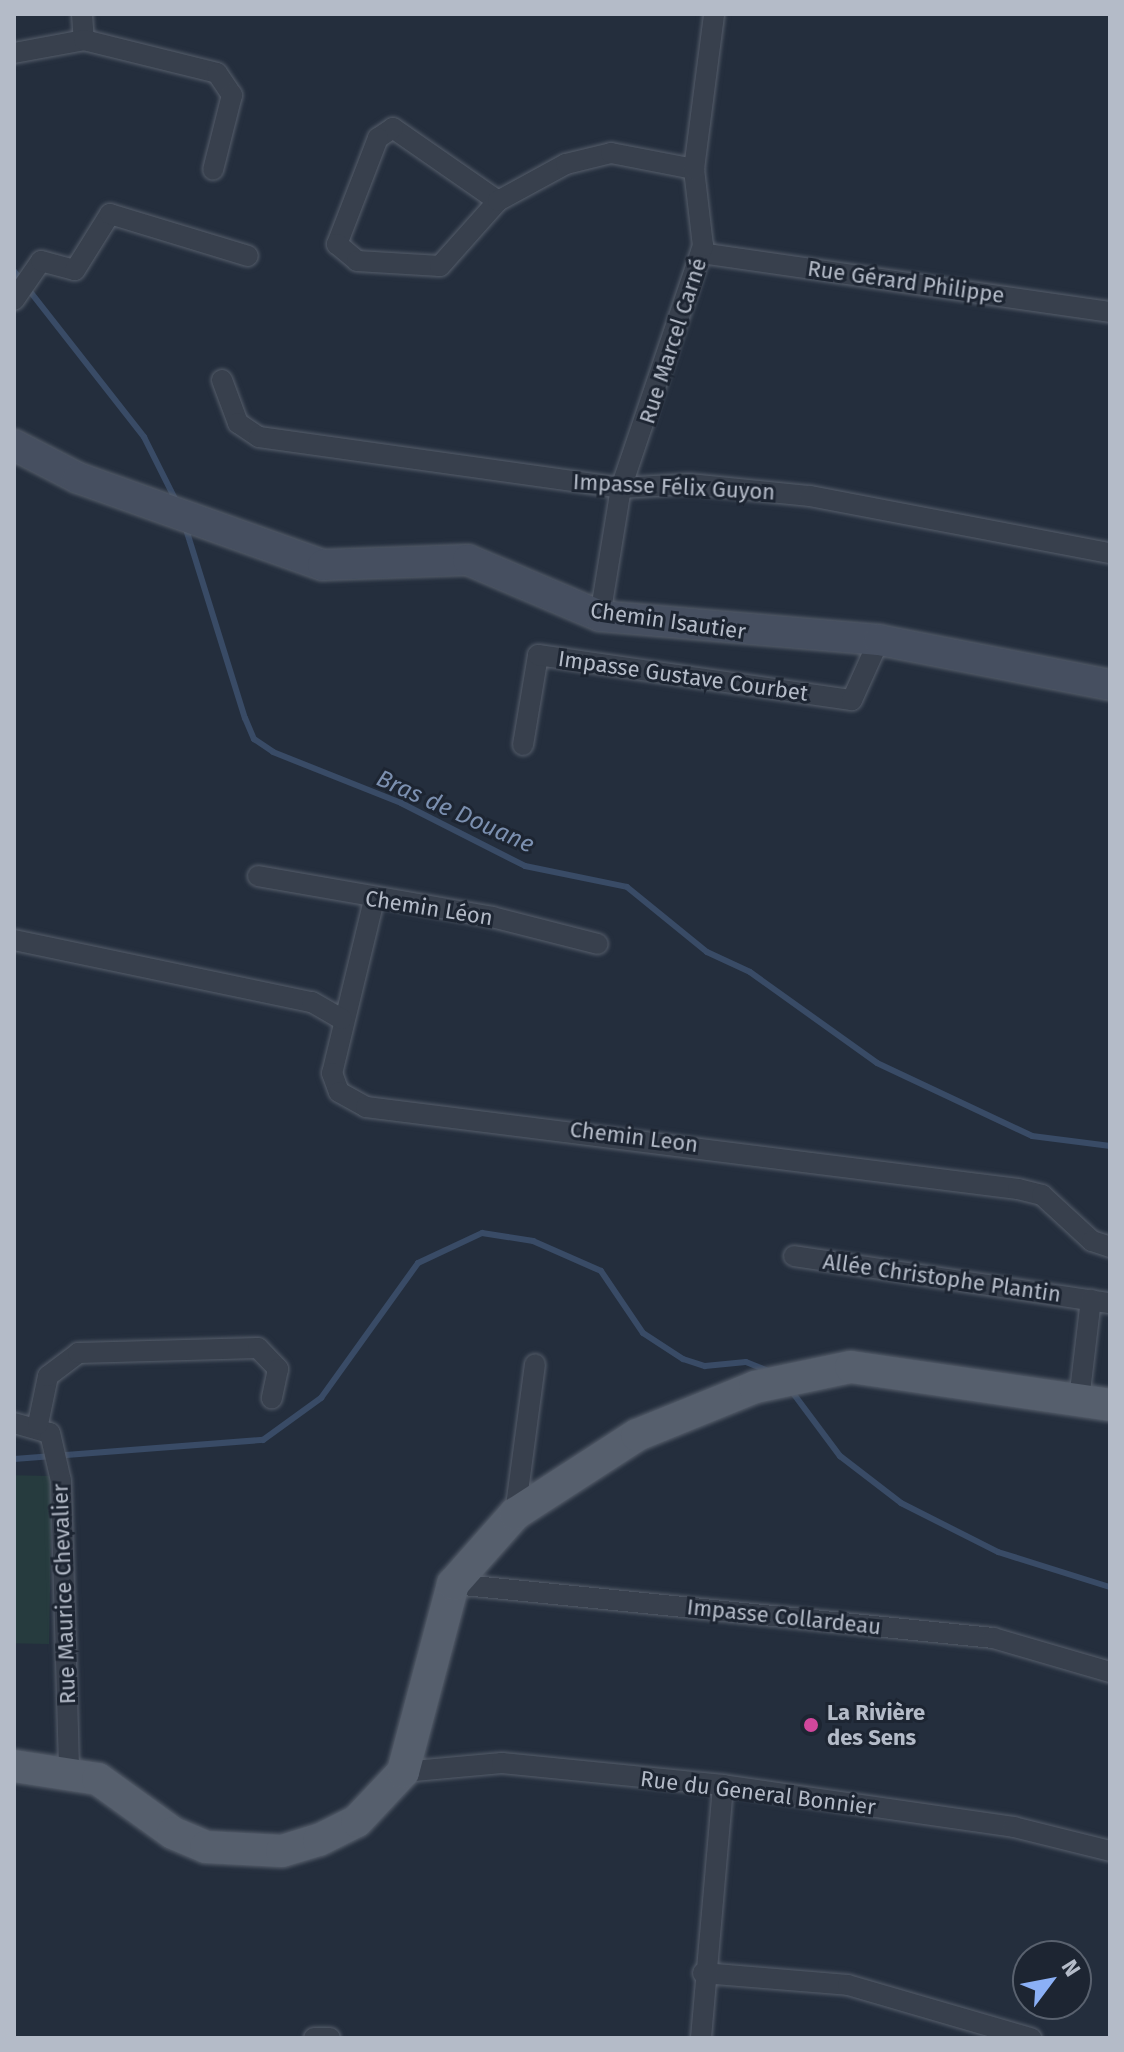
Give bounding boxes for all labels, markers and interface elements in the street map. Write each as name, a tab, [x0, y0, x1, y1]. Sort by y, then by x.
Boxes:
street label: Rue Marcel Carné	[634, 255, 712, 427]
street label: Rue Gérard Philippe	[806, 255, 1006, 309]
street label: Impasse Félix Guyon	[572, 469, 776, 505]
street label: Chemin Isautier	[589, 597, 747, 645]
street label: Impasse Gustave Courbet	[556, 645, 810, 707]
water label: Bras de Douane	[372, 764, 538, 860]
street label: Chemin Léon	[363, 885, 495, 931]
street label: Chemin Leon	[568, 1116, 700, 1158]
street label: Allée Christophe Plantin	[821, 1248, 1063, 1308]
street label: Rue Maurice Chevalier	[47, 1483, 81, 1705]
street label: Impasse Collardeau	[686, 1594, 882, 1640]
place label: La Rivière des Sens	[827, 1699, 925, 1750]
marker: La Rivière des Sens	[802, 1716, 820, 1734]
street label: Rue du General Bonnier	[639, 1765, 877, 1821]
north arrow	[1012, 1940, 1092, 2020]
text: N	[1056, 1955, 1086, 1981]

